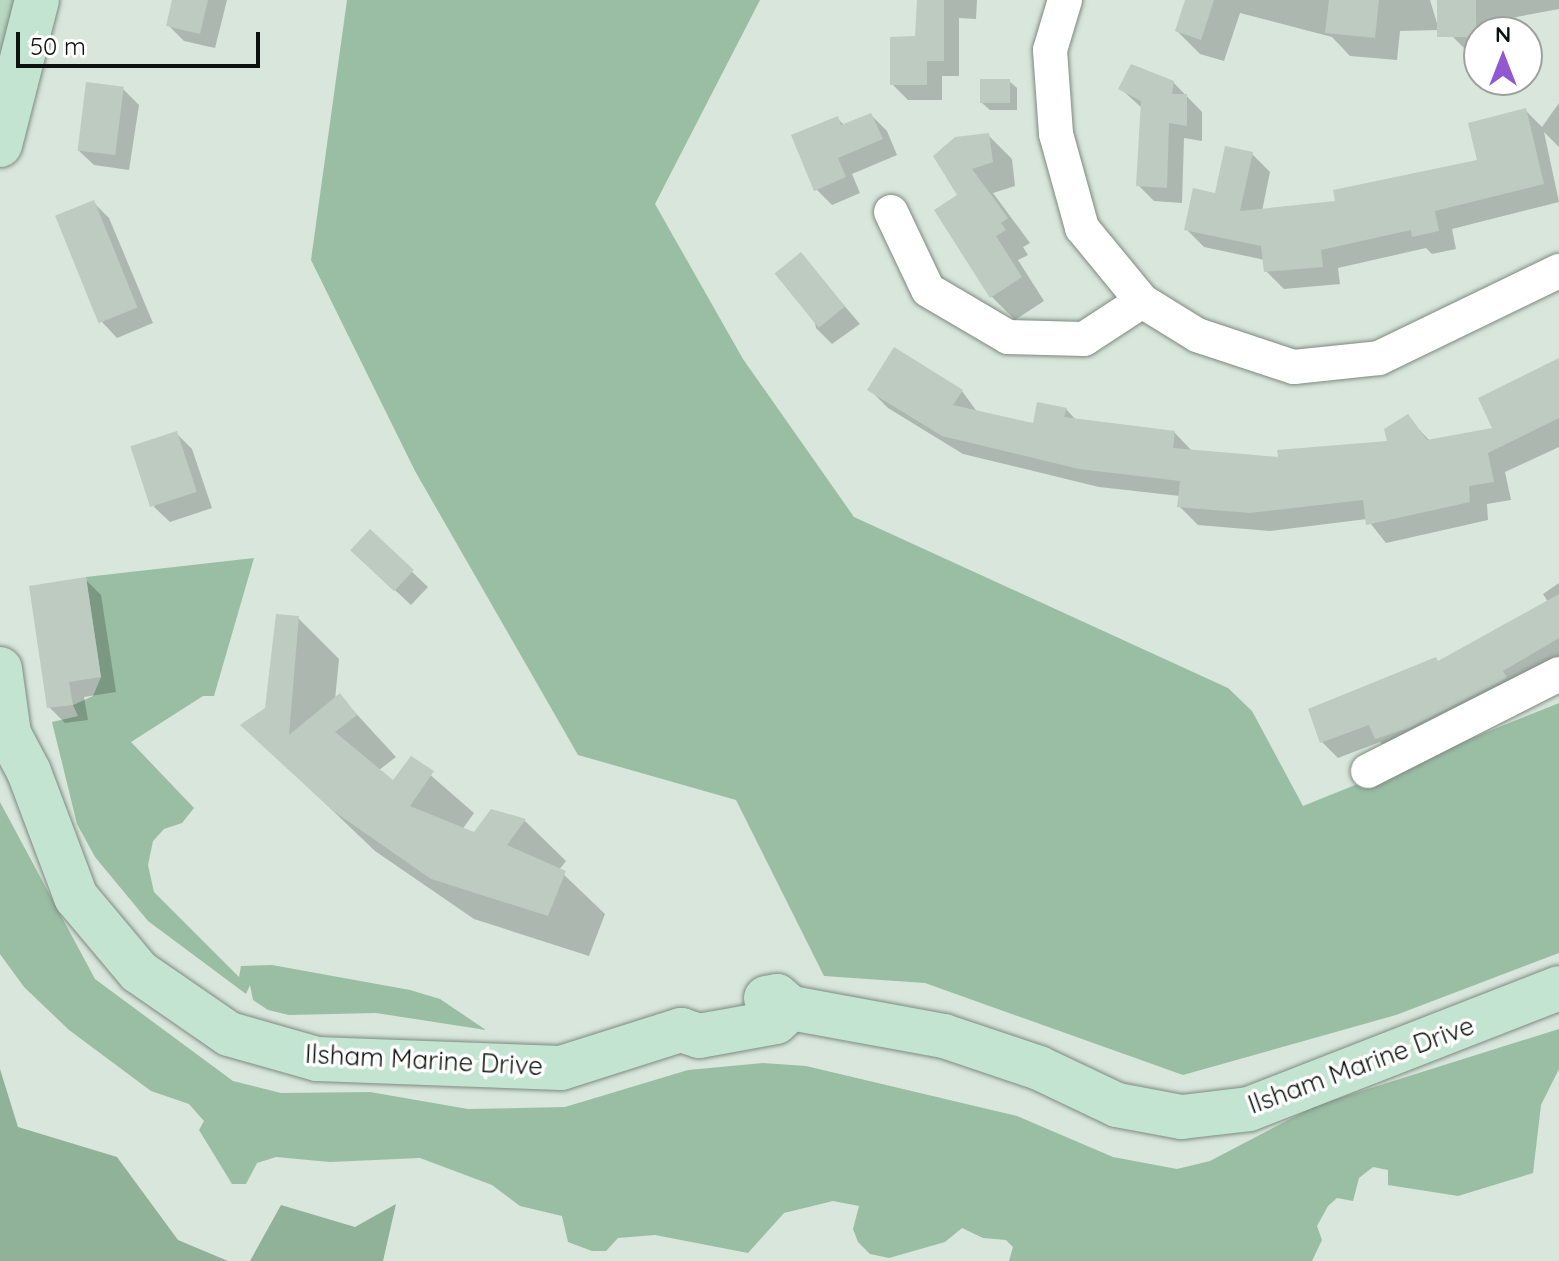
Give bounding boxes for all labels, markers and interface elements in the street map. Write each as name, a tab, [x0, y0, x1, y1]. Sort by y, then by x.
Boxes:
scale bar	[20, 16, 264, 66]
north arrow	[1463, 16, 1543, 96]
text: N	[1495, 20, 1511, 48]
text: 50 m	[30, 31, 86, 61]
street label: Ilsham Marine Drive	[1244, 1010, 1478, 1120]
street label: Ilsham Marine Drive	[304, 1038, 544, 1082]

